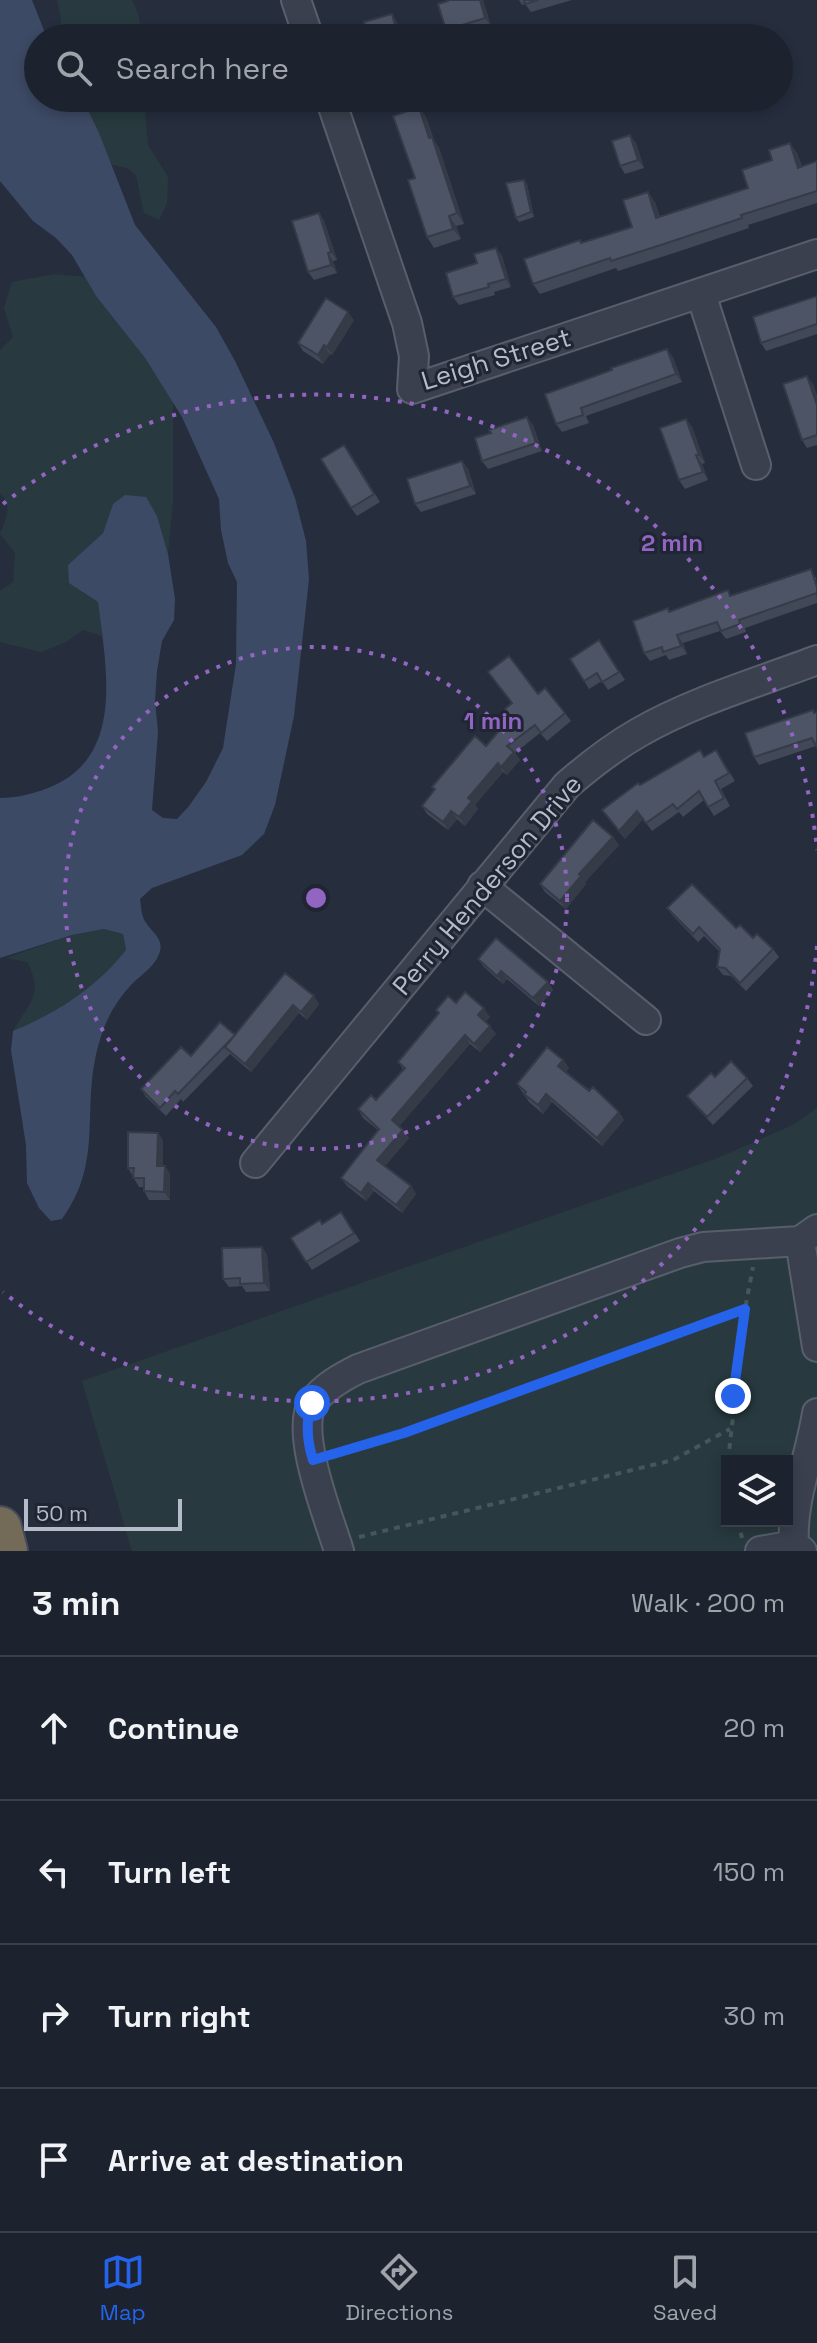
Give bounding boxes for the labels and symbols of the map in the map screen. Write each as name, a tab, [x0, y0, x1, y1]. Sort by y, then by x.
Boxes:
street label: Leigh Street	[417, 320, 575, 398]
text: 2 min	[641, 527, 703, 558]
text: 1 min	[464, 705, 522, 736]
street label: Perry Henderson Drive	[385, 768, 589, 1002]
centre of rings	[302, 884, 330, 912]
route end	[715, 1378, 751, 1414]
route start	[294, 1385, 330, 1421]
scale bar	[24, 1495, 182, 1531]

